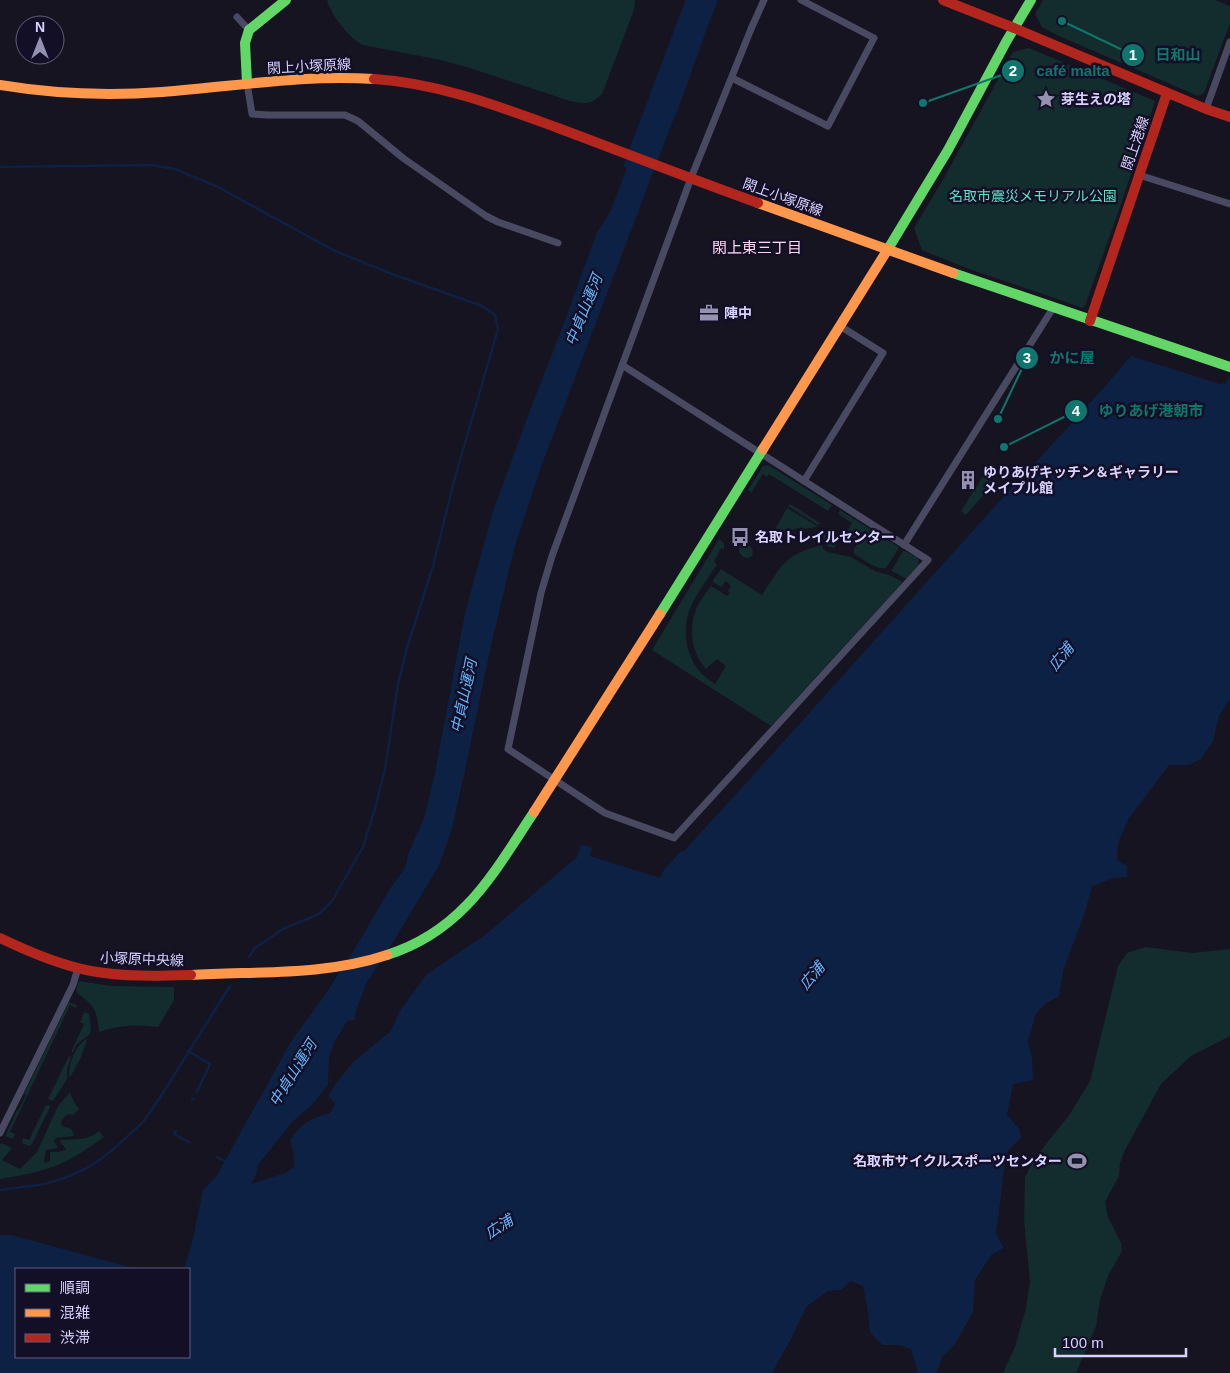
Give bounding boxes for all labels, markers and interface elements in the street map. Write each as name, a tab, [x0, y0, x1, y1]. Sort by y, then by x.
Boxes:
north arrow	[15, 15, 65, 65]
text: N	[35, 19, 45, 35]
callout: 日和山	[1121, 40, 1211, 70]
text: 1	[1129, 46, 1137, 63]
text: 日和山	[1155, 46, 1201, 63]
street label: 閖上小塚原線	[267, 56, 351, 76]
callout: café malta	[1001, 56, 1119, 86]
text: 2	[1009, 62, 1017, 79]
text: café malta	[1036, 62, 1110, 79]
place icon: 芽生えの塔	[1035, 88, 1057, 110]
place label: 芽生えの塔	[1061, 91, 1131, 107]
street label: 閖上港線	[1118, 114, 1152, 172]
street label: 閖上小塚原線	[741, 175, 825, 219]
park label: 名取市震災メモリアル公園	[949, 188, 1117, 204]
district label: 閖上東三丁目	[712, 239, 802, 256]
water label: 中貞山運河	[562, 269, 607, 348]
office icon: 陣中	[698, 302, 720, 324]
place label: 陣中	[724, 305, 752, 321]
callout: かに屋	[1015, 343, 1105, 373]
text: 3	[1023, 349, 1031, 366]
text: かに屋	[1049, 349, 1095, 366]
callout: ゆりあげ港朝市	[1064, 396, 1214, 426]
text: 4	[1072, 402, 1081, 419]
text: ゆりあげ港朝市	[1098, 402, 1204, 419]
place label: ゆりあげキッチン＆ギャラリー メイプル館	[983, 464, 1179, 496]
building icon: ゆりあげキッチン＆ギャラリー メイプル館	[957, 469, 979, 491]
bus stop icon: 名取トレイルセンター	[729, 526, 751, 548]
place label: 名取トレイルセンター	[755, 529, 895, 545]
water label: 広浦	[1045, 638, 1078, 674]
water label: 中貞山運河	[447, 655, 480, 734]
street label: 小塚原中央線	[100, 950, 184, 968]
water label: 広浦	[795, 957, 829, 993]
water label: 中貞山運河	[265, 1034, 321, 1109]
sports icon: 名取市サイクルスポーツセンター	[1066, 1150, 1088, 1172]
place label: 名取市サイクルスポーツセンター	[853, 1153, 1062, 1169]
water label: 広浦	[482, 1210, 518, 1242]
legend	[15, 1268, 190, 1358]
text: 順調	[60, 1279, 90, 1296]
text: 混雑	[60, 1304, 90, 1321]
scale bar	[1055, 1326, 1186, 1358]
text: 渋滞	[60, 1329, 90, 1346]
text: 100 m	[1062, 1334, 1104, 1351]

